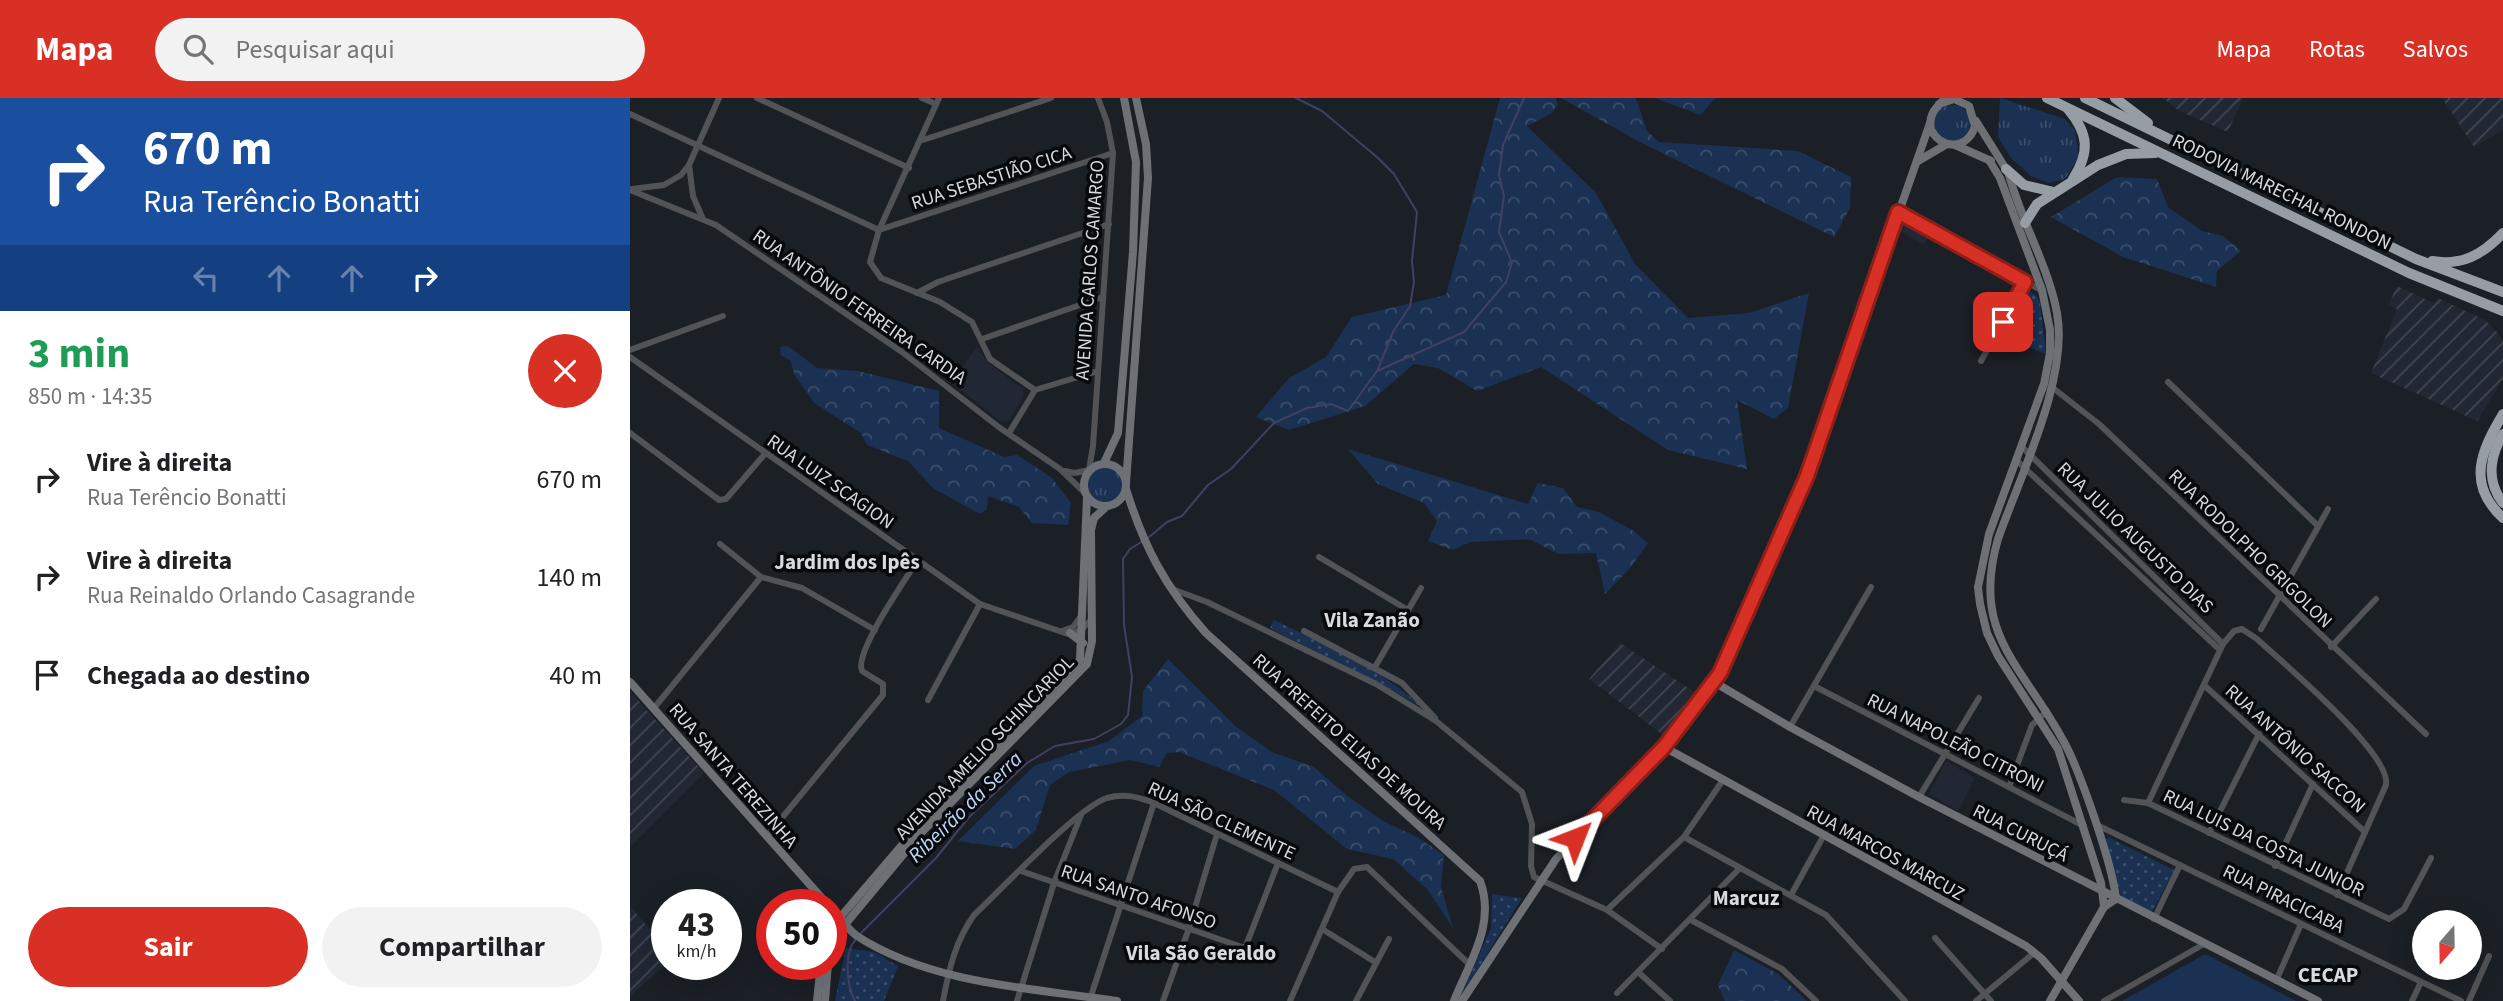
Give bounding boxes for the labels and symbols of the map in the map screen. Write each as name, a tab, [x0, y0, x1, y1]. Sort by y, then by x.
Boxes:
street label: RODOVIA MARECHAL RONDON	[2167, 128, 2395, 257]
street label: RUA SEBASTIÃO CICA	[908, 140, 1076, 217]
street label: AVENIDA CARLOS CAMARGO	[1069, 159, 1112, 381]
street label: RUA ANTÔNIO FERREIRA CARDIA	[747, 223, 972, 392]
pin	[1973, 292, 2033, 352]
street label: RUA LUIZ SCAGION	[761, 428, 899, 536]
street label: RUA JULIO AUGUSTO DIAS	[2051, 456, 2219, 620]
street label: RUA RODOLPHO GRIGOLON	[2162, 463, 2338, 635]
district label: Jardim dos Ipês	[774, 547, 920, 577]
district label: Vila Zanão	[1323, 605, 1420, 635]
street label: RUA PREFEITO ELIAS DE MOURA	[1246, 648, 1452, 837]
street label: AVENIDA AMELIO SCHINCARIOL	[890, 650, 1081, 846]
street label: RUA ANTÔNIO SACCON	[2219, 678, 2371, 820]
street label: RUA NAPOLEÃO CITRONI	[1862, 687, 2049, 800]
street label: RUA SANTA TEREZINHA	[662, 698, 804, 855]
water label: Ribeirão da Serra	[901, 744, 1029, 870]
street label: RUA SÃO CLEMENTE	[1143, 775, 1300, 867]
street label: RUA LUIS DA COSTA JUNIOR	[2158, 783, 2369, 904]
street label: RUA CURUÇÁ	[1968, 798, 2073, 869]
street label: RUA MARCOS MARCUZ	[1801, 799, 1969, 908]
position arrow	[1538, 801, 1612, 875]
street label: RUA SANTO AFONSO	[1057, 858, 1220, 937]
street label: RUA PIRACICABA	[2218, 858, 2349, 941]
district label: Marcuz	[1713, 883, 1780, 913]
speed limit sign: 50	[756, 889, 847, 980]
north arrow	[2412, 910, 2482, 980]
district label: Vila São Geraldo	[1125, 938, 1276, 968]
district label: CECAP	[2298, 960, 2358, 990]

